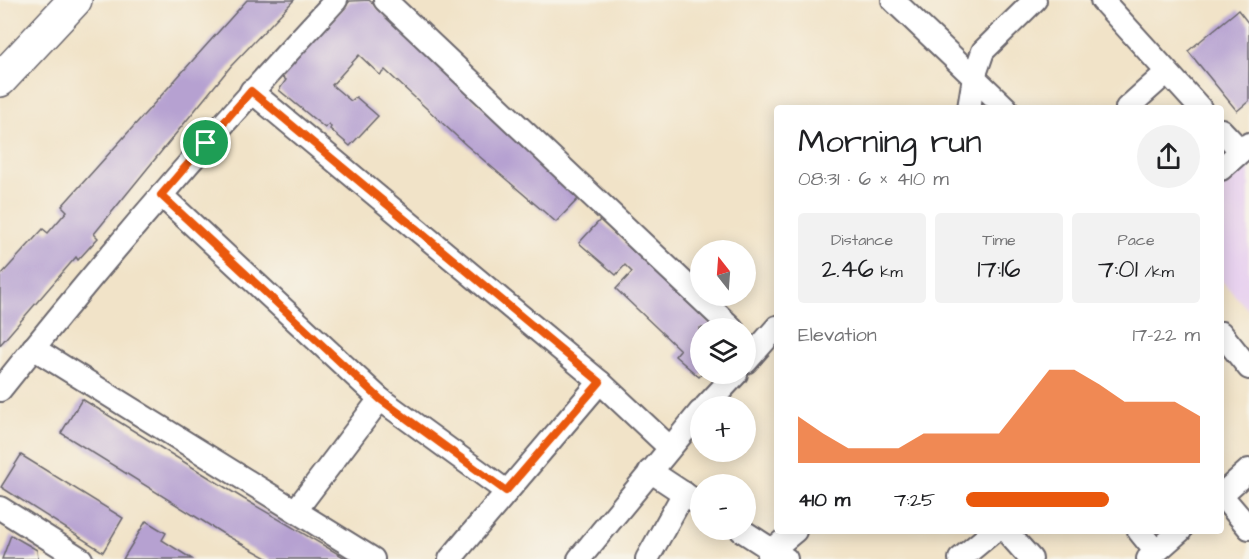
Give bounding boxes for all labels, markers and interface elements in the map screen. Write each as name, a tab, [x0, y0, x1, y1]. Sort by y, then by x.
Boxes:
pin	[180, 117, 231, 168]
text: Morning run	[798, 119, 982, 165]
button: share	[1137, 125, 1200, 188]
icon: arrive	[189, 126, 222, 159]
text: 08:31 · 6 × 410 m	[798, 165, 949, 193]
text: Distance	[831, 229, 893, 251]
text: Time	[982, 229, 1016, 251]
text: Pace	[1117, 229, 1155, 251]
north arrow	[690, 240, 756, 306]
map controls	[690, 240, 756, 540]
text: 2.46	[821, 251, 874, 287]
text: 17:16	[977, 251, 1021, 287]
text: 7:01	[1098, 251, 1138, 287]
text: km	[874, 261, 903, 283]
text: /km	[1138, 261, 1174, 283]
button: layers	[690, 318, 756, 384]
text: Elevation	[798, 321, 877, 349]
text: 17–22 m	[1132, 321, 1200, 349]
button: +	[690, 396, 756, 462]
button: −	[690, 474, 756, 540]
text: 410 m	[798, 486, 850, 514]
text: 7:25	[894, 486, 935, 514]

